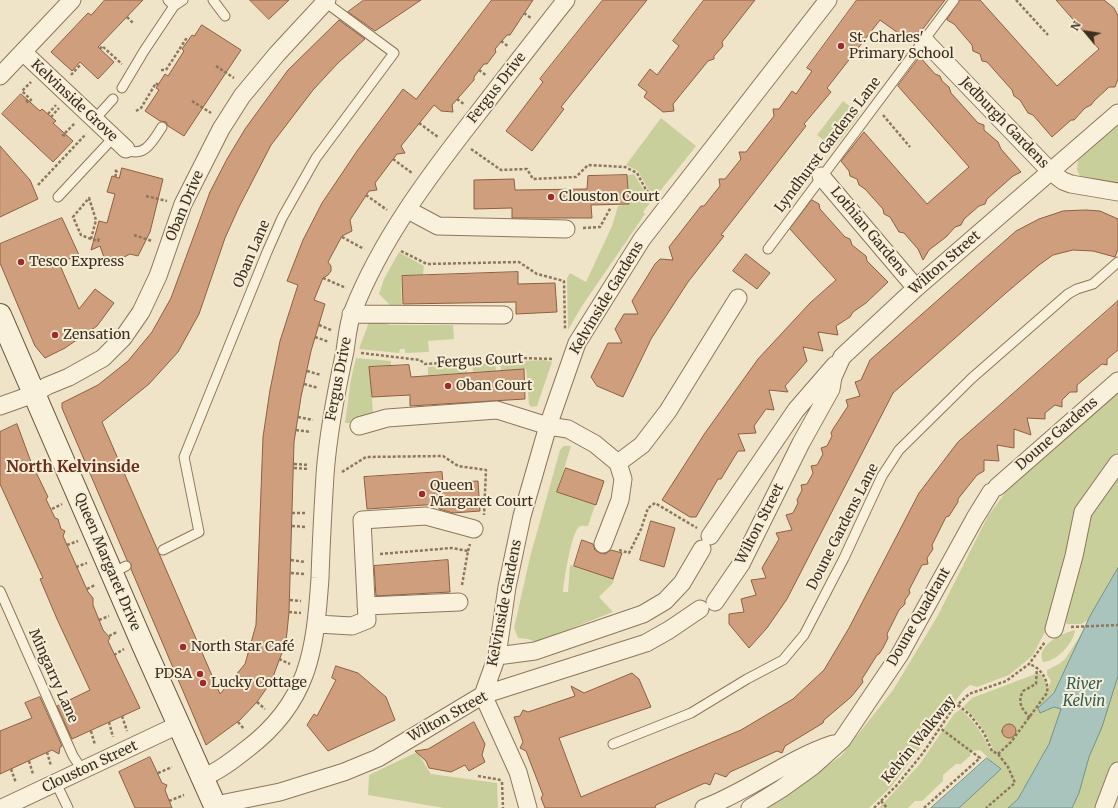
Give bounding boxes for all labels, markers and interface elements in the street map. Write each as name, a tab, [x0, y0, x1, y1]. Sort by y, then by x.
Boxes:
north arrow	[1066, 12, 1106, 52]
text: N	[1067, 19, 1084, 33]
place label: St. Charles' Primary School	[849, 30, 954, 62]
marker: St. Charles' Primary School	[836, 41, 846, 51]
street label: Fergus Drive	[464, 49, 530, 127]
street label: Kelvinside Grove	[27, 57, 121, 145]
street label: Lyndhurst Gardens Lane	[772, 74, 884, 216]
street label: Jedburgh Gardens	[956, 74, 1052, 172]
street label: Oban Drive	[163, 168, 207, 244]
street label: Lothian Gardens	[827, 184, 911, 280]
place label: Clouston Court	[559, 189, 660, 205]
marker: Clouston Court	[546, 192, 556, 202]
street label: Oban Lane	[230, 218, 274, 290]
street label: Wilton Street	[906, 228, 984, 298]
street label: Kelvinside Gardens	[567, 238, 647, 358]
place label: Tesco Express	[29, 254, 124, 270]
marker: Tesco Express	[16, 257, 26, 267]
place label: Zensation	[63, 327, 131, 343]
marker: Zensation	[50, 330, 60, 340]
street label: Fergus Drive	[323, 336, 355, 422]
street label: Fergus Court	[436, 350, 524, 372]
place label: Oban Court	[456, 378, 532, 394]
marker: Oban Court	[443, 381, 453, 391]
street label: Doune Gardens	[1013, 394, 1101, 474]
district label: North Kelvinside	[6, 457, 140, 477]
street label: Doune Gardens Lane	[804, 461, 882, 593]
place label: Queen Margaret Court	[430, 478, 533, 510]
street label: Wilton Street	[732, 481, 788, 567]
marker: Queen Margaret Court	[417, 489, 427, 499]
street label: Queen Margaret Drive	[70, 490, 144, 634]
street label: Kelvinside Gardens	[484, 538, 526, 668]
street label: Doune Quadrant	[884, 565, 954, 669]
street label: Mingarry Lane	[25, 626, 81, 726]
place label: North Star Café	[191, 639, 294, 655]
marker: North Star Café	[178, 642, 188, 652]
place label: PDSA	[155, 666, 192, 682]
marker: PDSA	[195, 669, 205, 679]
place label: Lucky Cottage	[211, 675, 307, 691]
water label: River Kelvin	[1063, 676, 1105, 711]
marker: Lucky Cottage	[198, 678, 208, 688]
street label: Wilton Street	[405, 688, 491, 746]
street label: Kelvin Walkway	[879, 693, 959, 787]
street label: Clouston Street	[40, 738, 140, 796]

